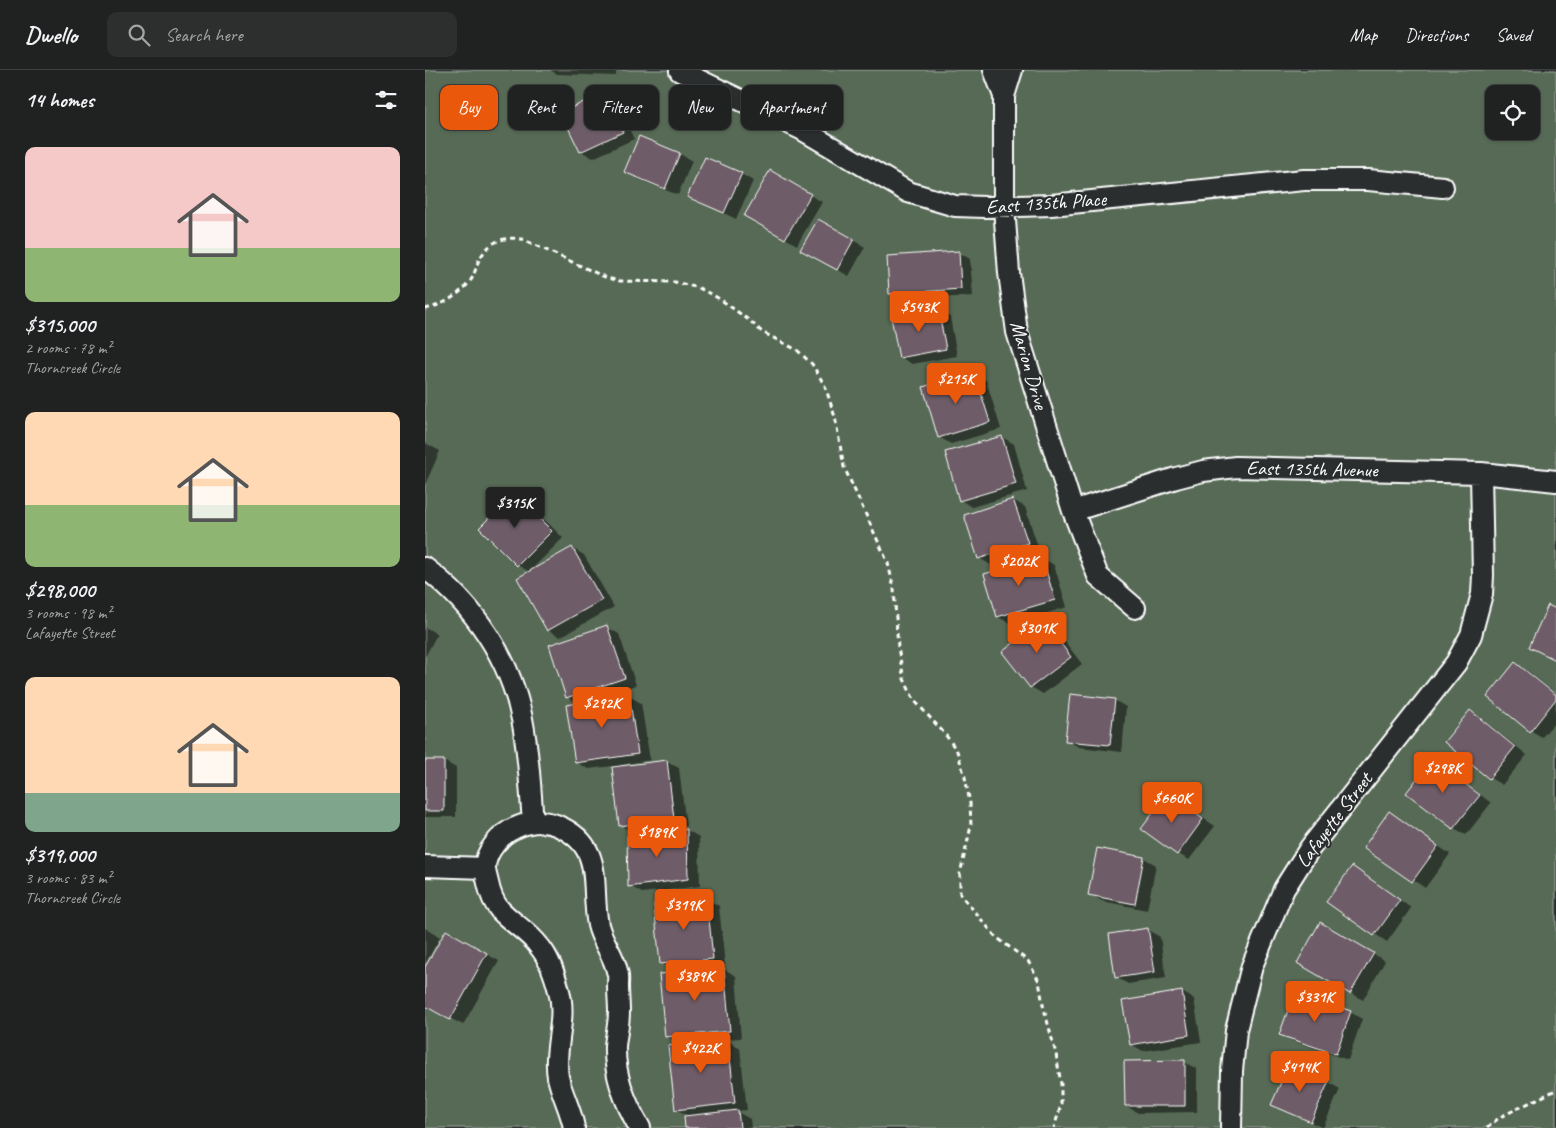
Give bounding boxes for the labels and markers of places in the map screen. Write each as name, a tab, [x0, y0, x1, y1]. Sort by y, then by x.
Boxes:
pin: $543K	[884, 290, 954, 333]
pin: $215K	[921, 362, 991, 405]
pin: $315K	[480, 486, 550, 529]
pin: $202K	[984, 544, 1054, 587]
pin: $301K	[1002, 612, 1072, 654]
pin: $292K	[567, 686, 637, 729]
pin: $298K	[1408, 752, 1478, 794]
pin: $660K	[1137, 782, 1207, 824]
pin: $189K	[622, 816, 692, 858]
pin: $319K	[649, 888, 719, 931]
pin: $389K	[660, 960, 730, 1002]
pin: $331K	[1280, 980, 1350, 1023]
pin: $422K	[666, 1032, 736, 1074]
pin: $414K	[1265, 1050, 1335, 1093]

